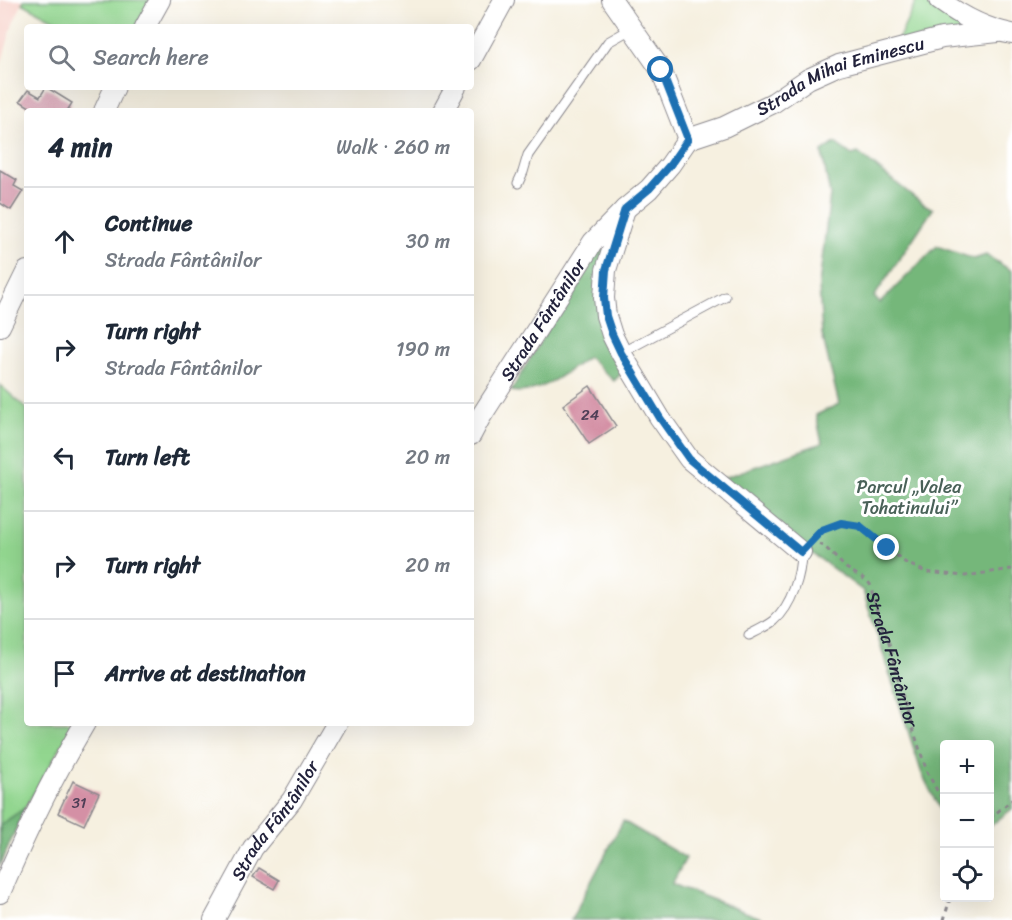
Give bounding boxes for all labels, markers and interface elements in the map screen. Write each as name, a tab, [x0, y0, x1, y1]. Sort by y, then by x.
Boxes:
search box	[24, 24, 474, 90]
street label: Strada Mihai Eminescu	[750, 27, 928, 125]
text: Search here	[93, 38, 209, 77]
icon: search	[45, 41, 78, 74]
route start	[647, 56, 673, 82]
text: 4 min	[48, 124, 112, 170]
text: Walk · 260 m	[336, 130, 450, 165]
text: Continue	[105, 204, 193, 243]
text: 30 m	[406, 224, 450, 259]
icon: ahead	[48, 225, 81, 258]
text: Strada Fântânilor	[105, 243, 261, 278]
street label: Strada Fântânilor	[492, 251, 595, 388]
text: Turn right	[105, 312, 200, 351]
text: 190 m	[396, 332, 450, 367]
icon: right	[48, 333, 81, 366]
text: Strada Fântânilor	[105, 351, 261, 386]
house number: 24	[581, 402, 599, 428]
text: Turn left	[105, 438, 190, 477]
text: 20 m	[405, 440, 450, 475]
icon: left	[48, 441, 81, 474]
park label: Parcul „Valea Tohatinului”	[857, 471, 962, 524]
route end	[873, 534, 899, 560]
text: Turn right	[105, 546, 200, 585]
text: 20 m	[405, 548, 450, 583]
icon: right	[48, 549, 81, 582]
street label: Strada Fântânilor	[857, 588, 928, 733]
text: Arrive at destination	[105, 654, 306, 693]
icon: arrive	[48, 657, 81, 690]
map controls	[940, 740, 994, 902]
button: +	[940, 740, 994, 794]
street label: Strada Fântânilor	[222, 753, 329, 887]
house number: 31	[72, 790, 86, 816]
button: −	[940, 794, 994, 848]
button: locate	[940, 848, 994, 902]

